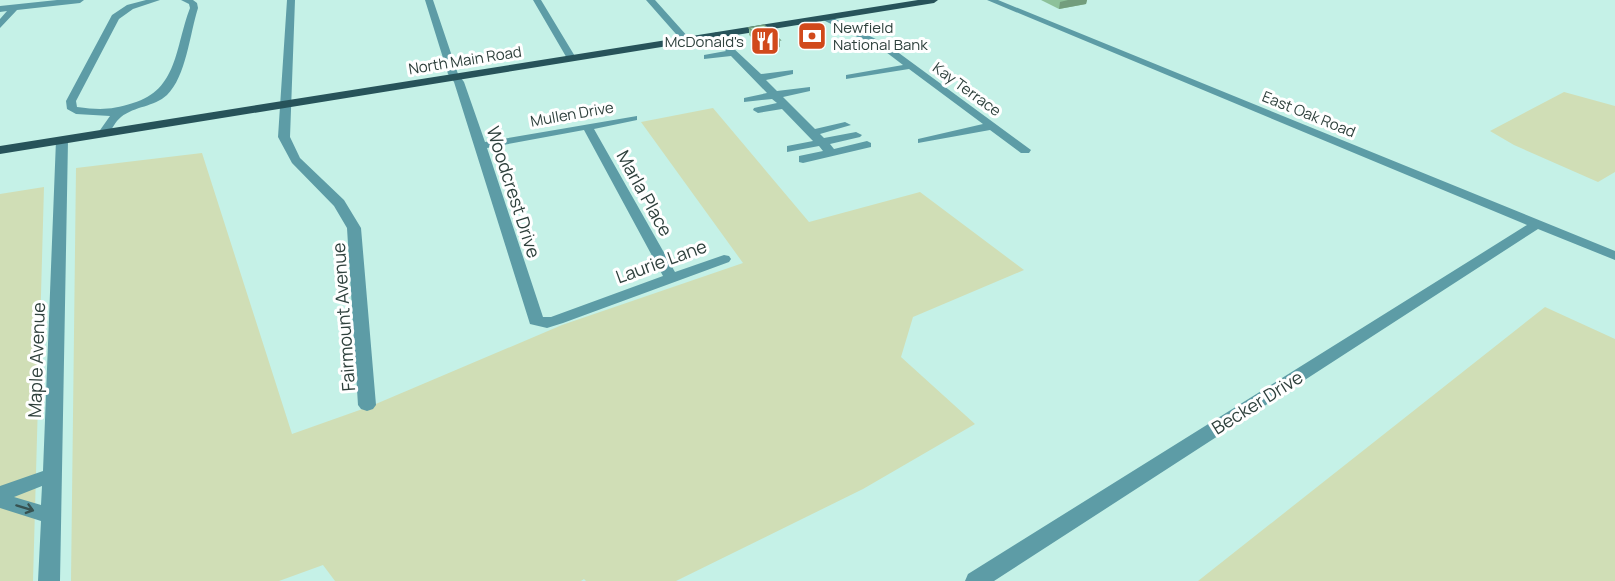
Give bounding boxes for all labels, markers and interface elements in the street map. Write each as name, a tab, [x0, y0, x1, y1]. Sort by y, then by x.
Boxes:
place label: Newfield National Bank	[833, 17, 928, 55]
bank icon: Newfield National Bank	[796, 20, 828, 52]
restaurant icon: McDonald's	[749, 25, 781, 57]
place label: McDonald's	[665, 31, 744, 52]
street label: North Main Road	[407, 41, 523, 79]
street label: Kay Terrace	[929, 57, 1006, 121]
street label: East Oak Road	[1259, 86, 1359, 142]
street label: Mullen Drive	[529, 96, 615, 132]
street label: Woodcrest Drive	[481, 123, 547, 261]
street label: Marla Place	[612, 146, 678, 240]
street label: Laurie Lane	[612, 233, 710, 289]
street label: Fairmount Avenue	[326, 242, 360, 392]
street label: Maple Avenue	[22, 302, 50, 418]
street label: Becker Drive	[1207, 365, 1307, 439]
one-way arrow	[15, 503, 34, 514]

